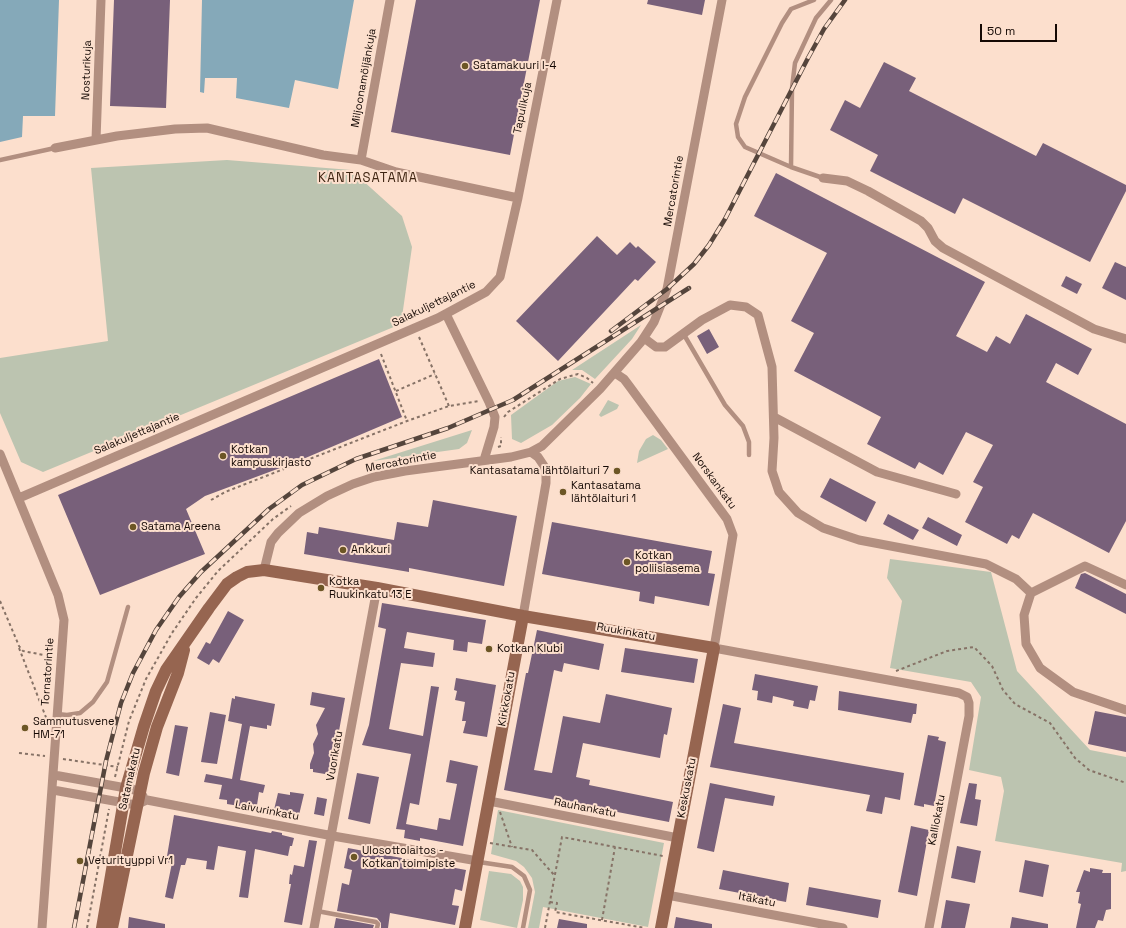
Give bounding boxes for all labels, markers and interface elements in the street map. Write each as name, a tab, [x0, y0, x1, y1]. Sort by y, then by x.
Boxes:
scale bar	[982, 16, 1059, 42]
text: 50 m	[987, 23, 1015, 39]
street label: Miljoonamöljänkuja	[349, 27, 379, 129]
street label: Nosturikuja	[79, 40, 95, 100]
place label: Satamakuuri I-4	[473, 59, 556, 73]
marker: Satamakuuri I-4	[460, 61, 470, 71]
street label: Tapulikuja	[511, 81, 535, 135]
street label: Mercatorintie	[661, 154, 687, 228]
district label: KANTASATAMA	[318, 170, 418, 186]
street label: Salakuljettajantie	[390, 278, 478, 330]
street label: Salakuljettajantie	[92, 410, 182, 458]
place label: Kotkan kampuskirjasto	[231, 443, 311, 469]
street label: Mercatorintie	[364, 449, 438, 475]
street label: Norskankatu	[689, 450, 739, 512]
marker: Kotkan kampuskirjasto	[218, 451, 228, 461]
place label: Kantasatama lähtölaituri 7	[470, 464, 609, 478]
marker: Kantasatama lähtölaituri 7	[612, 466, 622, 476]
place label: Kantasatama lähtölaituri 1	[571, 479, 641, 505]
marker: Kantasatama lähtölaituri 1	[558, 487, 568, 497]
place label: Satama Areena	[141, 520, 221, 534]
marker: Satama Areena	[128, 522, 138, 532]
place label: Ankkuri	[351, 543, 390, 557]
marker: Ankkuri	[338, 545, 348, 555]
place label: Kotkan poliisiasema	[635, 549, 700, 575]
marker: Kotkan poliisiasema	[622, 557, 632, 567]
place label: Kotka Ruukinkatu 13 E	[329, 575, 411, 601]
marker: Kotka Ruukinkatu 13 E	[316, 583, 326, 593]
street label: Ruukinkatu	[596, 620, 656, 644]
street label: Tornatorintie	[39, 637, 57, 707]
place label: Kotkan Klubi	[497, 642, 563, 656]
marker: Kotkan Klubi	[484, 644, 494, 654]
street label: Kirkkokatu	[496, 671, 518, 727]
place label: Sammutusvene HM-71	[33, 715, 114, 741]
marker: Sammutusvene HM-71	[20, 723, 30, 733]
street label: Vuorikatu	[324, 730, 346, 782]
street label: Satamakatu	[116, 747, 144, 811]
street label: Keskuskatu	[675, 757, 699, 819]
street label: Kalliokatu	[926, 793, 948, 847]
street label: Rauhankatu	[553, 795, 617, 821]
street label: Laivurinkatu	[234, 798, 300, 824]
place label: Ulosottolaitos - Kotkan toimipiste	[362, 844, 455, 870]
marker: Ulosottolaitos - Kotkan toimipiste	[349, 852, 359, 862]
place label: Veturityyppi Vr1	[88, 854, 173, 868]
marker: Veturityyppi Vr1	[75, 856, 85, 866]
street label: Itäkatu	[737, 890, 777, 910]

